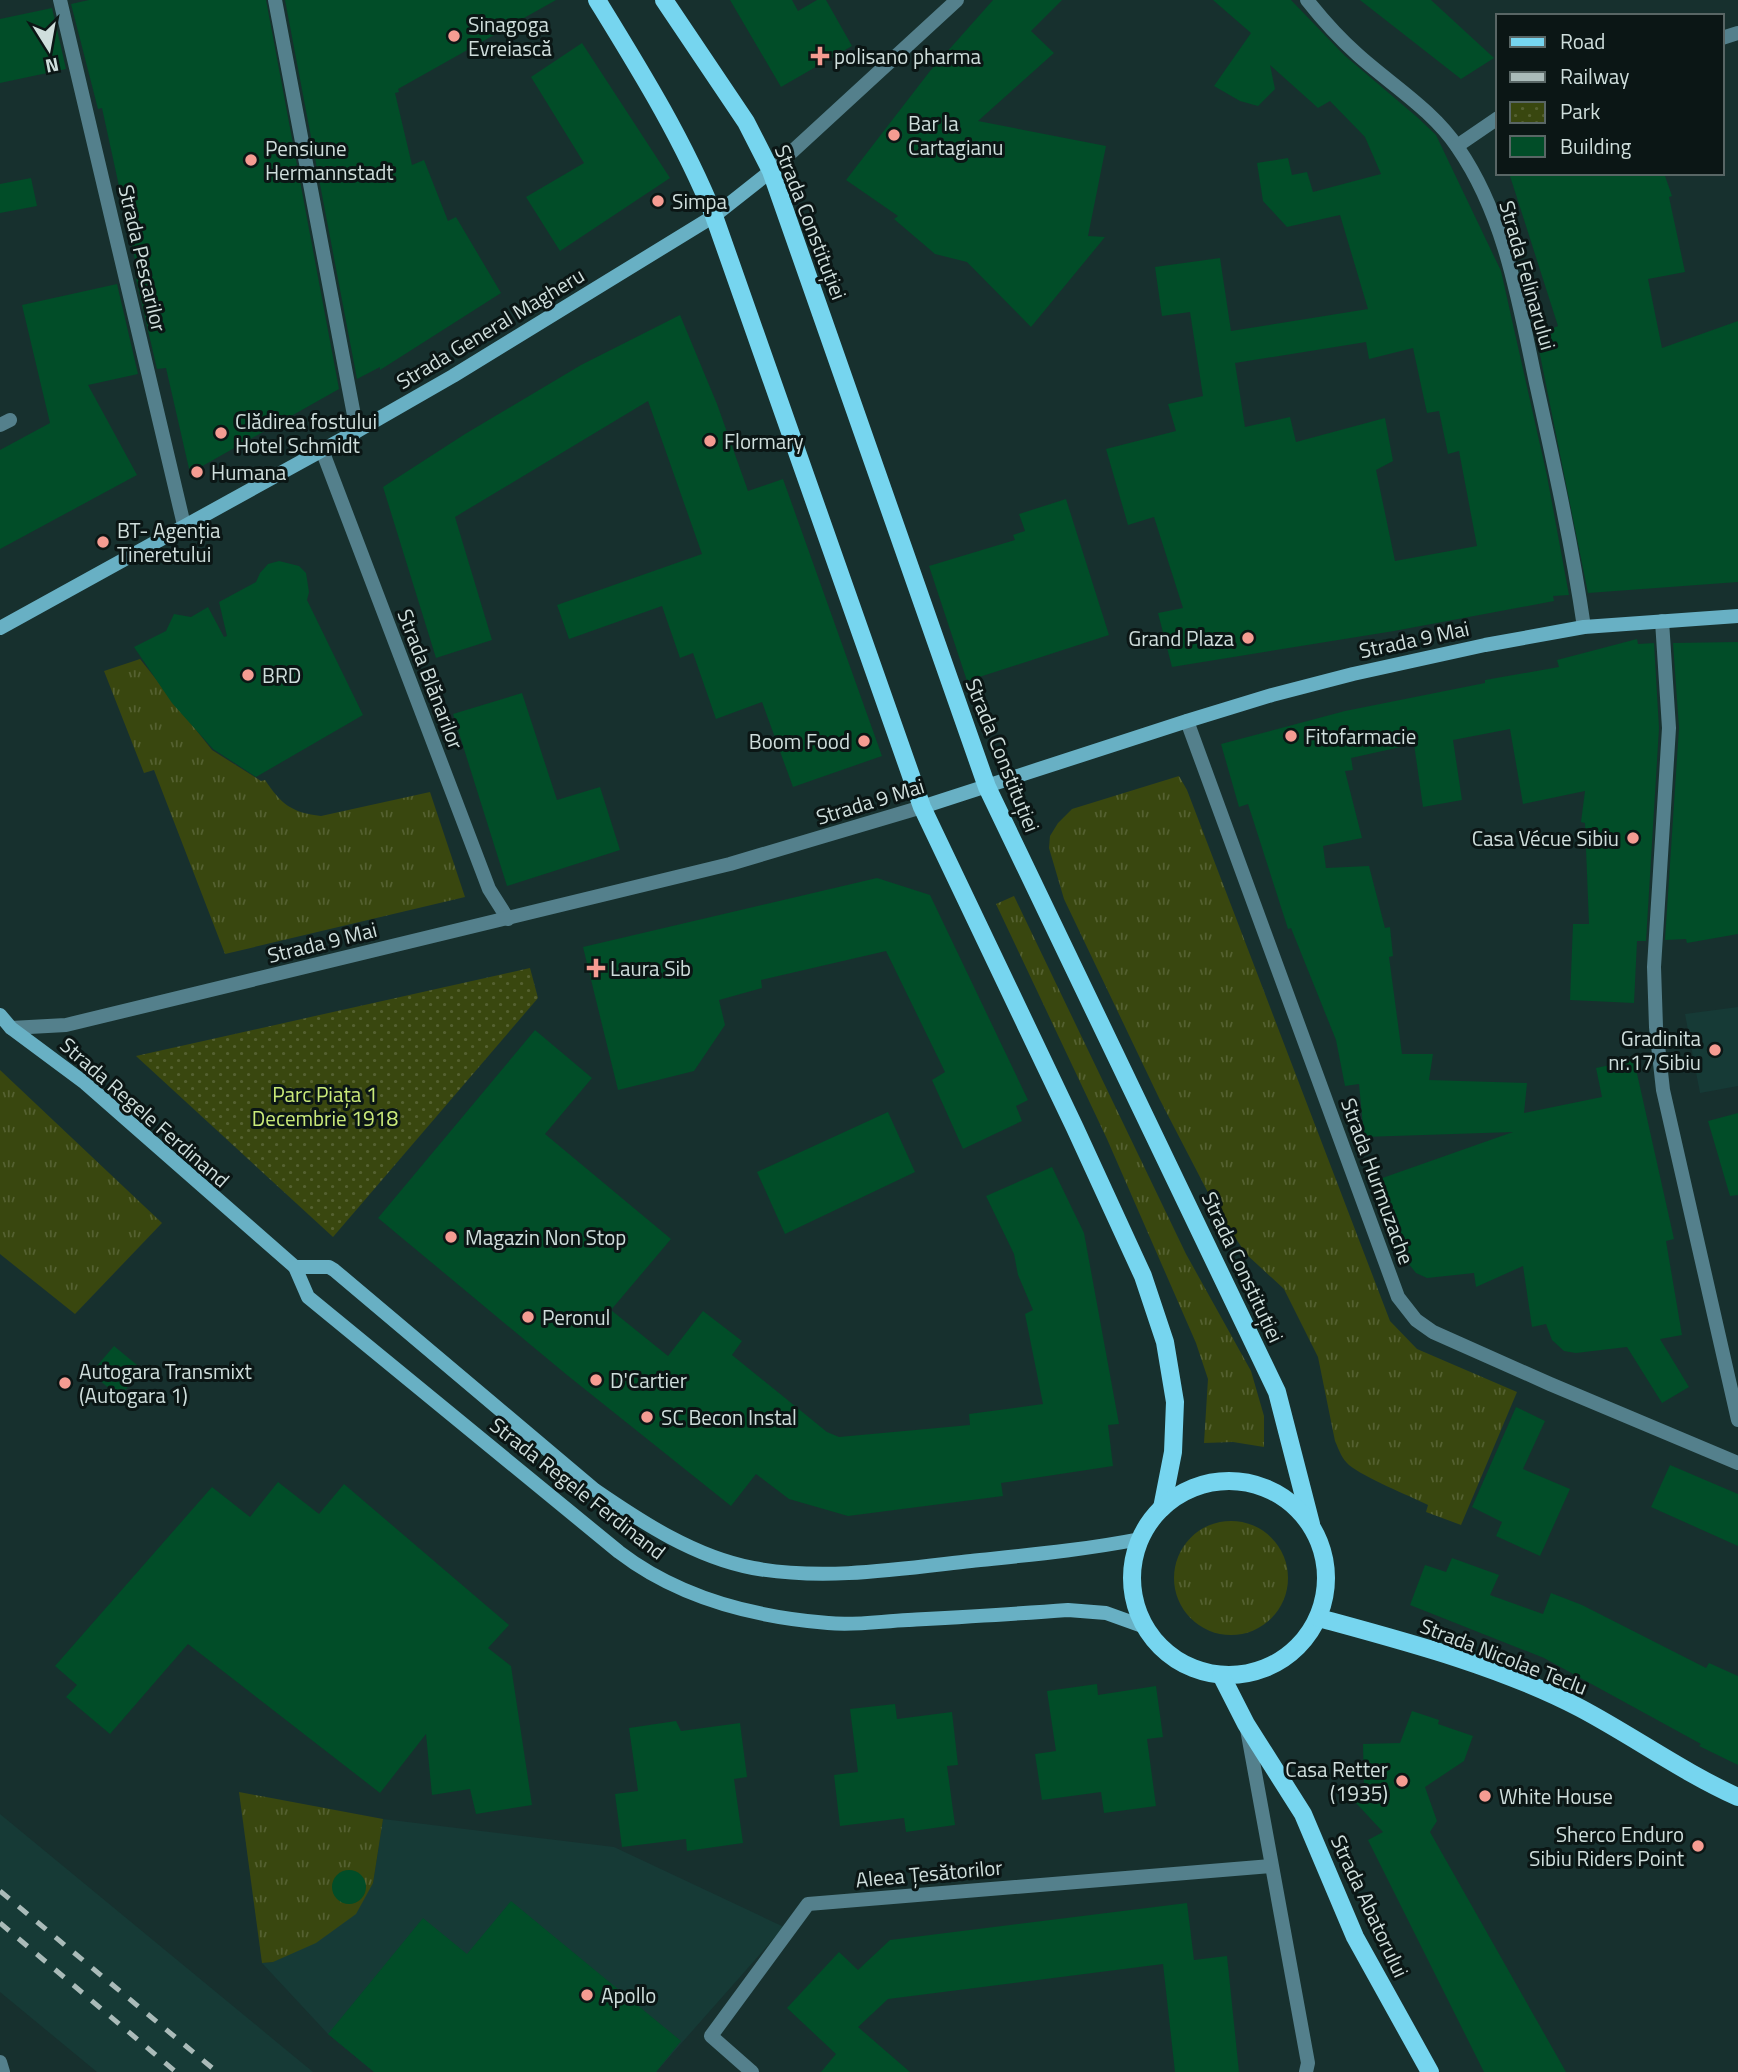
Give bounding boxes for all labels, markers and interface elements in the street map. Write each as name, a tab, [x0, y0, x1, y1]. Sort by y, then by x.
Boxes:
place label: Sinagoga Evreiască	[468, 8, 552, 64]
north arrow	[14, 14, 84, 84]
legend	[1496, 14, 1724, 175]
text: Road	[1560, 25, 1605, 57]
marker: Sinagoga Evreiască	[446, 28, 462, 44]
place label: polisano pharma	[834, 40, 982, 72]
marker: polisano pharma	[812, 48, 828, 64]
text: N	[43, 51, 62, 82]
text: Railway	[1560, 60, 1629, 92]
text: Park	[1560, 95, 1600, 127]
place label: Bar la Cartagianu	[908, 107, 1003, 163]
marker: Bar la Cartagianu	[886, 127, 902, 143]
text: Building	[1560, 130, 1632, 162]
place label: Pensiune Hermannstadt	[265, 132, 394, 188]
street label: Strada Constituției	[767, 140, 855, 304]
marker: Pensiune Hermannstadt	[243, 152, 259, 168]
street label: Strada Pescarilor	[111, 181, 175, 335]
place label: Simpa	[672, 185, 728, 217]
marker: Simpa	[650, 193, 666, 209]
street label: Strada Felinarului	[1491, 197, 1565, 353]
street label: Strada General Magheru	[390, 259, 590, 397]
place label: Clădirea fostului Hotel Schmidt	[235, 405, 377, 461]
marker: Clădirea fostului Hotel Schmidt	[213, 425, 229, 441]
place label: Flormary	[724, 425, 804, 457]
marker: Flormary	[702, 433, 718, 449]
place label: Humana	[211, 456, 287, 488]
marker: Humana	[189, 464, 205, 480]
place label: BT- Agenția Tineretului	[117, 514, 221, 570]
marker: BT- Agenția Tineretului	[95, 534, 111, 550]
street label: Strada Blănarilor	[390, 604, 472, 754]
street label: Strada 9 Mai	[1356, 612, 1472, 666]
place label: Grand Plaza	[1128, 622, 1234, 654]
marker: Grand Plaza	[1240, 630, 1256, 646]
place label: BRD	[262, 659, 301, 691]
marker: BRD	[240, 667, 256, 683]
street label: Strada Constituției	[958, 673, 1048, 837]
place label: Fitofarmacie	[1305, 720, 1416, 752]
place label: Boom Food	[749, 725, 850, 757]
marker: Fitofarmacie	[1283, 728, 1299, 744]
marker: Boom Food	[856, 733, 872, 749]
street label: Strada 9 Mai	[812, 769, 928, 833]
place label: Casa Vécue Sibiu	[1472, 822, 1619, 854]
marker: Casa Vécue Sibiu	[1625, 830, 1641, 846]
street label: Strada 9 Mai	[264, 913, 380, 971]
place label: Laura Sib	[610, 952, 691, 984]
marker: Laura Sib	[588, 960, 604, 976]
place label: Gradinita nr.17 Sibiu	[1608, 1022, 1701, 1078]
street label: Strada Regele Ferdinand	[53, 1029, 237, 1195]
marker: Gradinita nr.17 Sibiu	[1707, 1042, 1723, 1058]
park label: Parc Piața 1 Decembrie 1918	[252, 1078, 398, 1134]
street label: Strada Hurmuzache	[1333, 1093, 1423, 1269]
street label: Strada Constituției	[1194, 1186, 1292, 1348]
place label: Magazin Non Stop	[465, 1221, 626, 1253]
marker: Magazin Non Stop	[443, 1229, 459, 1245]
place label: Peronul	[542, 1301, 610, 1333]
marker: Peronul	[520, 1309, 536, 1325]
place label: Autogara Transmixt (Autogara 1)	[79, 1355, 253, 1411]
place label: D'Cartier	[610, 1364, 687, 1396]
marker: D'Cartier	[588, 1372, 604, 1388]
marker: Autogara Transmixt (Autogara 1)	[57, 1375, 73, 1391]
place label: SC Becon Instal	[661, 1401, 797, 1433]
street label: Strada Regele Ferdinand	[483, 1409, 673, 1567]
marker: SC Becon Instal	[639, 1409, 655, 1425]
street label: Strada Nicolae Teclu	[1416, 1609, 1592, 1703]
place label: Casa Retter (1935)	[1285, 1753, 1388, 1809]
marker: Casa Retter (1935)	[1394, 1773, 1410, 1789]
place label: White House	[1499, 1780, 1613, 1812]
marker: White House	[1477, 1788, 1493, 1804]
place label: Sherco Enduro Sibiu Riders Point	[1529, 1818, 1685, 1874]
street label: Strada Abatorului	[1323, 1829, 1417, 1983]
marker: Sherco Enduro Sibiu Riders Point	[1690, 1838, 1706, 1854]
street label: Aleea Țesătorilor	[854, 1851, 1004, 1895]
place label: Apollo	[601, 1979, 656, 2011]
marker: Apollo	[579, 1987, 595, 2003]

